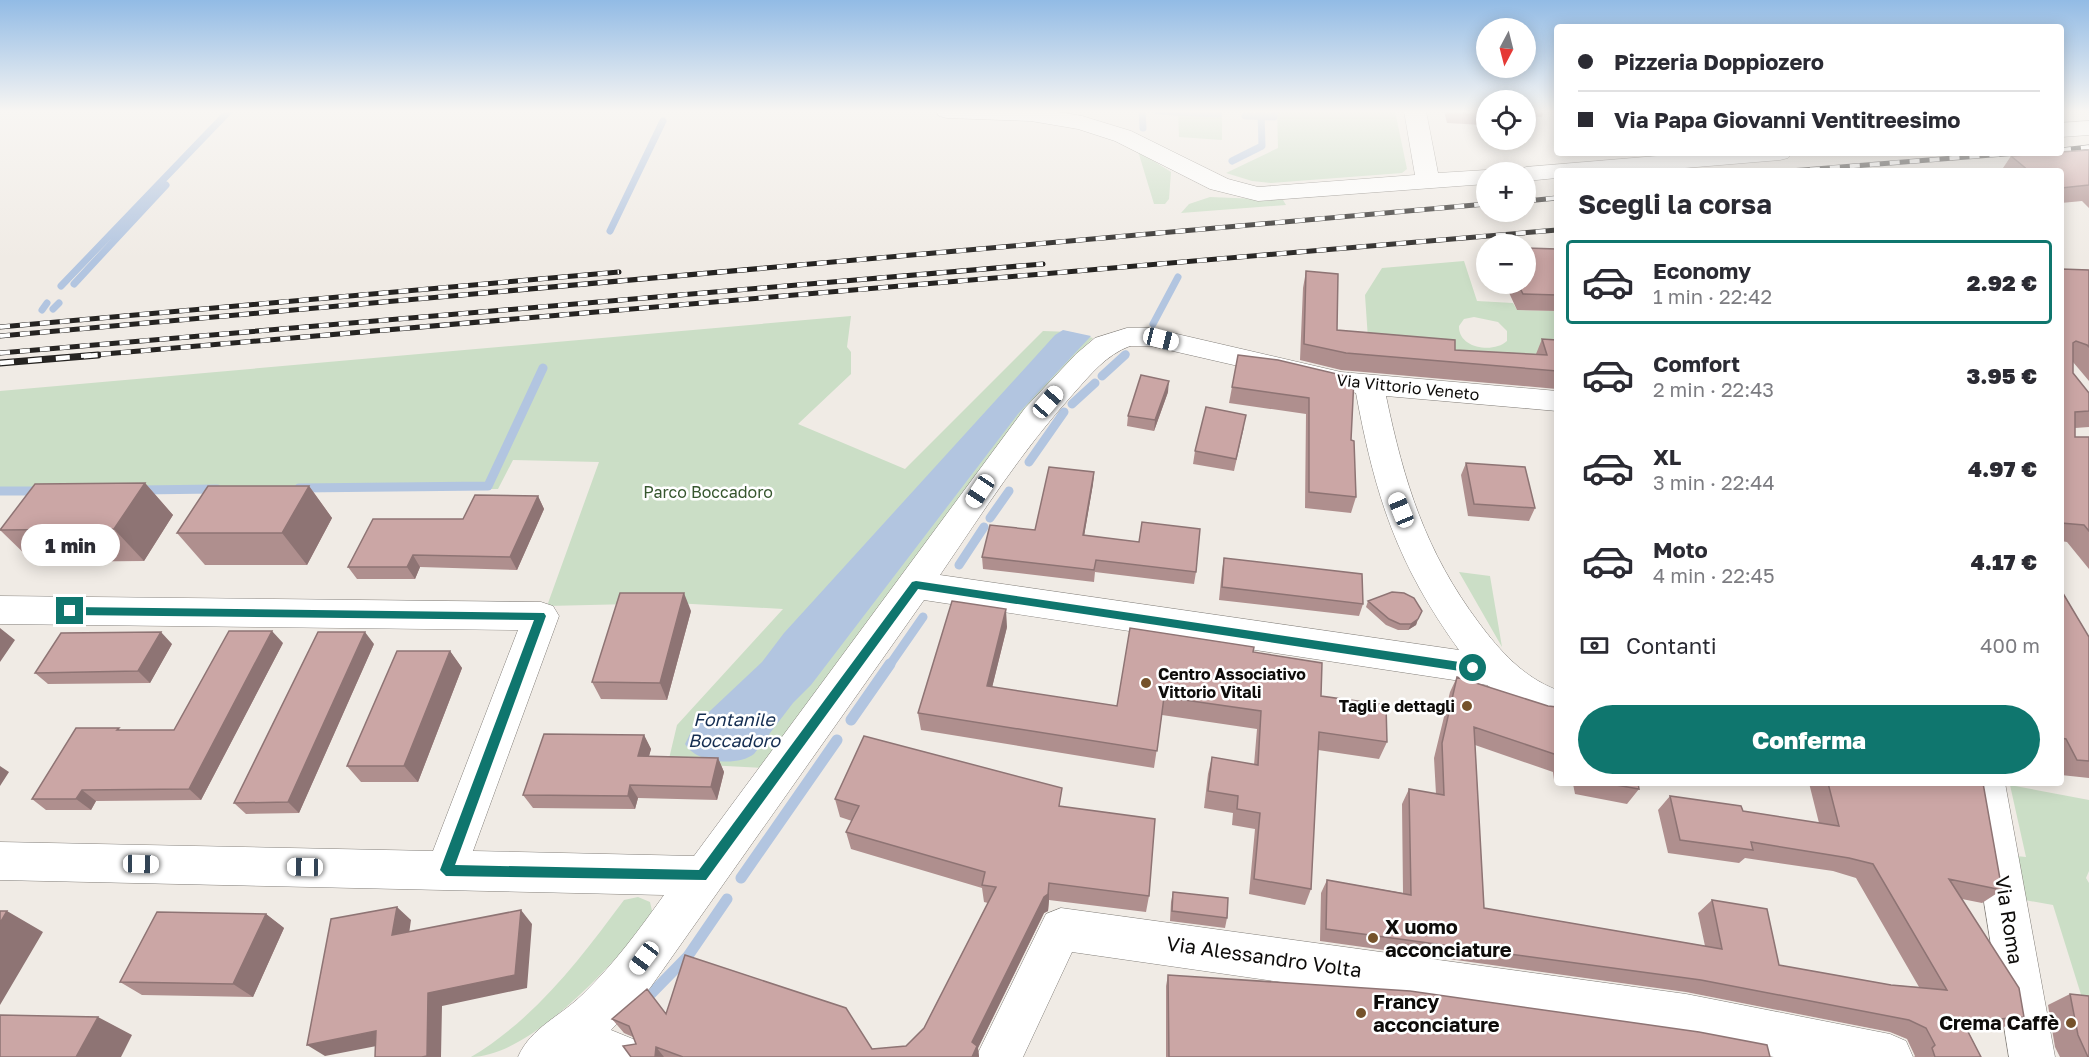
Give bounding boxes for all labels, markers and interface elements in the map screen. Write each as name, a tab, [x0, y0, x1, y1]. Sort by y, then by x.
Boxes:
north arrow	[1476, 18, 1536, 78]
map controls	[1476, 18, 1536, 294]
text: Pizzeria Doppiozero	[1614, 48, 1824, 75]
button: locate	[1476, 90, 1536, 150]
text: Via Papa Giovanni Ventitreesimo	[1614, 106, 1960, 133]
button: +	[1476, 162, 1536, 222]
text: Scegli la corsa	[1578, 188, 1772, 220]
button: −	[1476, 234, 1536, 294]
icon: car	[1581, 255, 1635, 309]
text: Economy	[1653, 257, 1751, 284]
text: 2.92 €	[1967, 269, 2037, 296]
text: 1 min · 22:42	[1653, 284, 1772, 308]
car	[1141, 326, 1181, 352]
icon: car	[1581, 348, 1635, 402]
text: Comfort	[1653, 350, 1740, 377]
text: 3.95 €	[1966, 362, 2037, 389]
street label: Via Vittorio Veneto	[1336, 370, 1480, 404]
text: 2 min · 22:43	[1653, 377, 1774, 401]
car	[1029, 383, 1067, 421]
icon: car	[1581, 441, 1635, 495]
text: XL	[1653, 443, 1681, 470]
text: 4.97 €	[1968, 455, 2037, 482]
text: 3 min · 22:44	[1653, 470, 1775, 494]
car	[962, 471, 998, 511]
park label: Parco Boccadoro	[643, 482, 773, 502]
car	[1386, 490, 1416, 530]
callout: 1 min	[20, 524, 119, 566]
text: 1 min	[45, 533, 96, 557]
icon: car	[1581, 534, 1635, 588]
text: Moto	[1653, 536, 1708, 563]
text: 4.17 €	[1971, 548, 2037, 575]
text: 4 min · 22:45	[1653, 563, 1775, 587]
route end	[56, 597, 83, 624]
icon: cash	[1578, 629, 1611, 662]
text: Contanti	[1626, 632, 1717, 659]
text: 400 m	[1980, 633, 2040, 657]
route start	[1459, 654, 1486, 681]
place label: Centro Associativo Vittorio Vitali	[1158, 664, 1306, 702]
marker: Centro Associativo Vittorio Vitali	[1139, 676, 1153, 690]
place label: Tagli e dettagli	[1339, 696, 1455, 716]
marker: Tagli e dettagli	[1460, 699, 1474, 713]
button: Conferma	[1578, 705, 2040, 774]
water label: Fontanile Boccadoro	[688, 708, 781, 751]
car	[123, 855, 159, 873]
car	[287, 858, 323, 876]
street label: Via Roma	[1991, 874, 2029, 966]
place label: X uomo acconciature	[1385, 914, 1512, 961]
street label: Via Alessandro Volta	[1165, 930, 1363, 982]
marker: X uomo acconciature	[1366, 931, 1380, 945]
car	[626, 938, 662, 978]
place label: Francy acconciature	[1373, 989, 1500, 1036]
marker: Francy acconciature	[1354, 1006, 1368, 1020]
place label: Crema Caffè	[1939, 1010, 2059, 1034]
marker: Crema Caffè	[2064, 1016, 2078, 1030]

